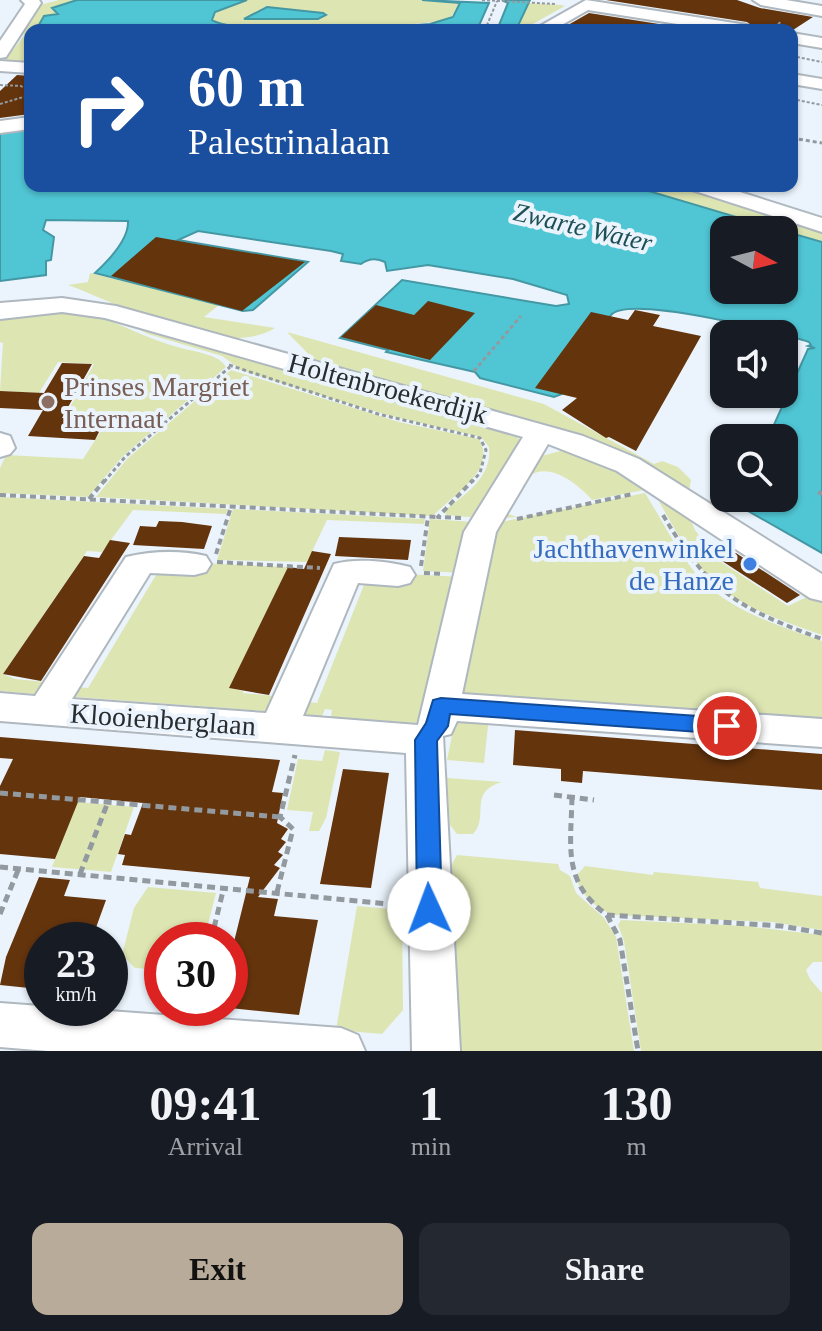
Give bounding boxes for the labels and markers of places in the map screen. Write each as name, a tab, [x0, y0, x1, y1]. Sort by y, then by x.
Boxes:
place label: Prinses Margriet Internaat	[64, 371, 250, 434]
marker: Prinses Margriet Internaat	[39, 393, 57, 411]
place label: Jachthavenwinkel de Hanze	[533, 533, 734, 596]
marker: Jachthavenwinkel de Hanze	[741, 555, 759, 573]
pin	[693, 692, 761, 760]

